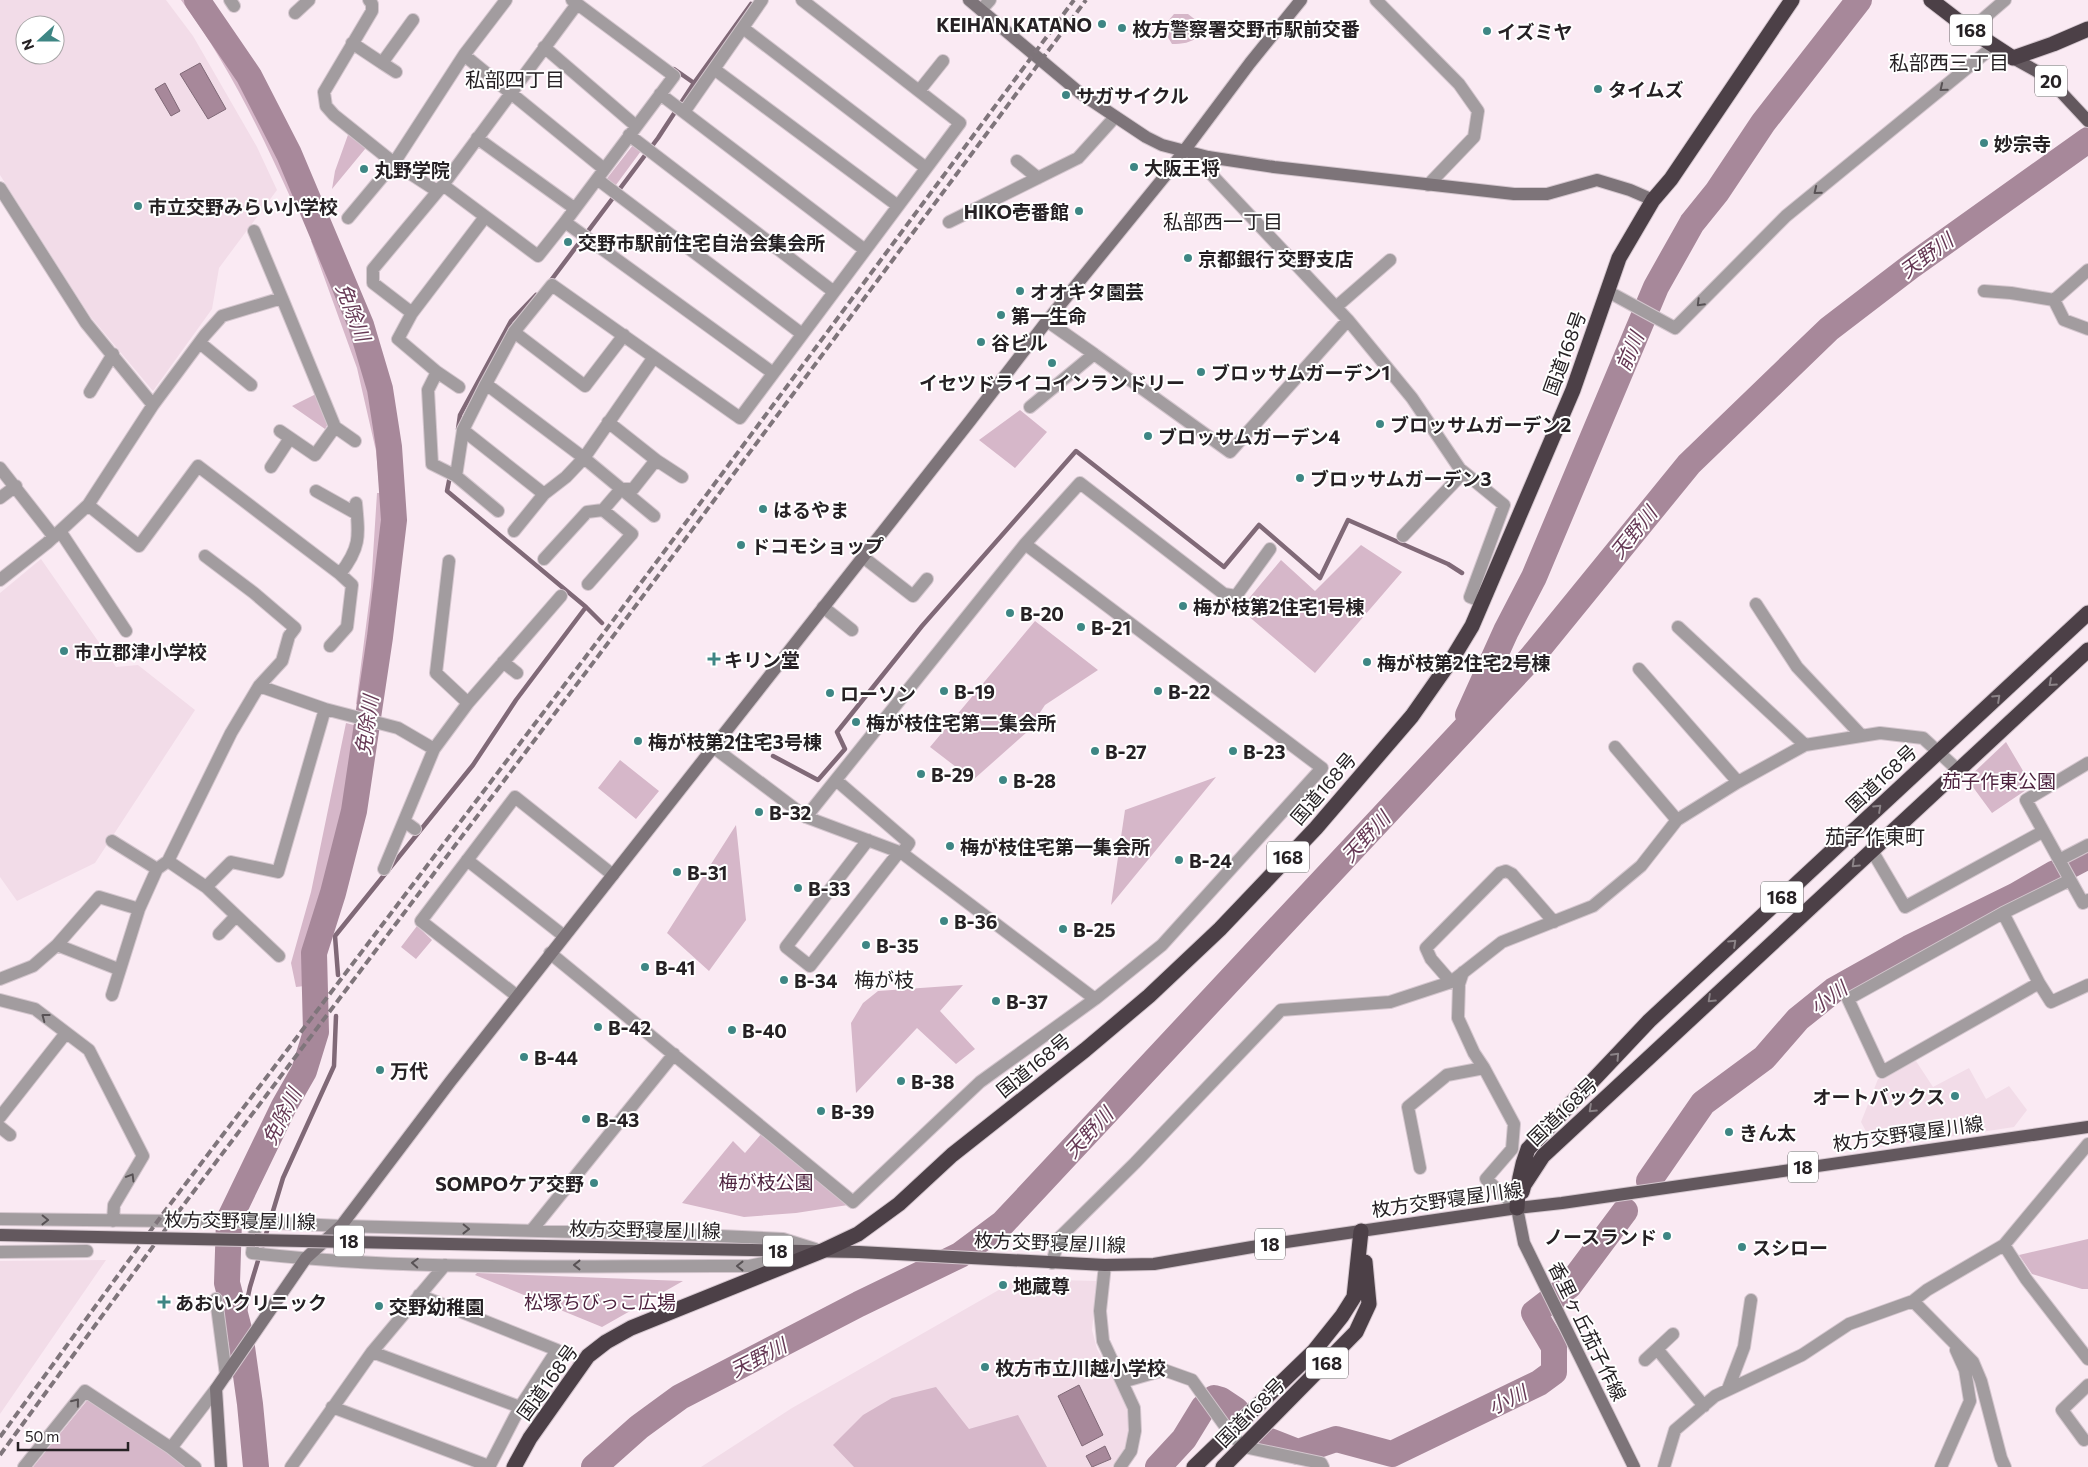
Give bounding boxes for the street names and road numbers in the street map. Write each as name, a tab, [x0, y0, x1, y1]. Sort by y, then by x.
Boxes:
road number: 168	[1950, 14, 1992, 46]
road number: 20	[2035, 66, 2067, 96]
street label: 国道168号	[1538, 308, 1590, 398]
street label: 国道168号	[1841, 740, 1921, 816]
street label: 国道168号	[1285, 747, 1361, 829]
road number: 168	[1267, 842, 1309, 872]
road number: 168	[1761, 882, 1803, 912]
street label: 国道168号	[991, 1028, 1075, 1102]
street label: 国道168号	[1522, 1072, 1602, 1150]
street label: 枚方交野寝屋川線	[1831, 1111, 1985, 1155]
road number: 18	[1788, 1152, 1818, 1182]
street label: 枚方交野寝屋川線	[1370, 1177, 1524, 1221]
street label: 枚方交野寝屋川線	[164, 1207, 316, 1233]
street label: 枚方交野寝屋川線	[569, 1216, 721, 1242]
road number: 18	[334, 1226, 364, 1256]
street label: 枚方交野寝屋川線	[974, 1228, 1126, 1256]
road number: 18	[1255, 1228, 1285, 1260]
road number: 18	[763, 1236, 793, 1266]
street label: 香里ヶ丘茄子作線	[1544, 1258, 1632, 1404]
street label: 国道168号	[512, 1340, 582, 1424]
road number: 168	[1306, 1348, 1348, 1379]
street label: 国道168号	[1211, 1373, 1289, 1451]

